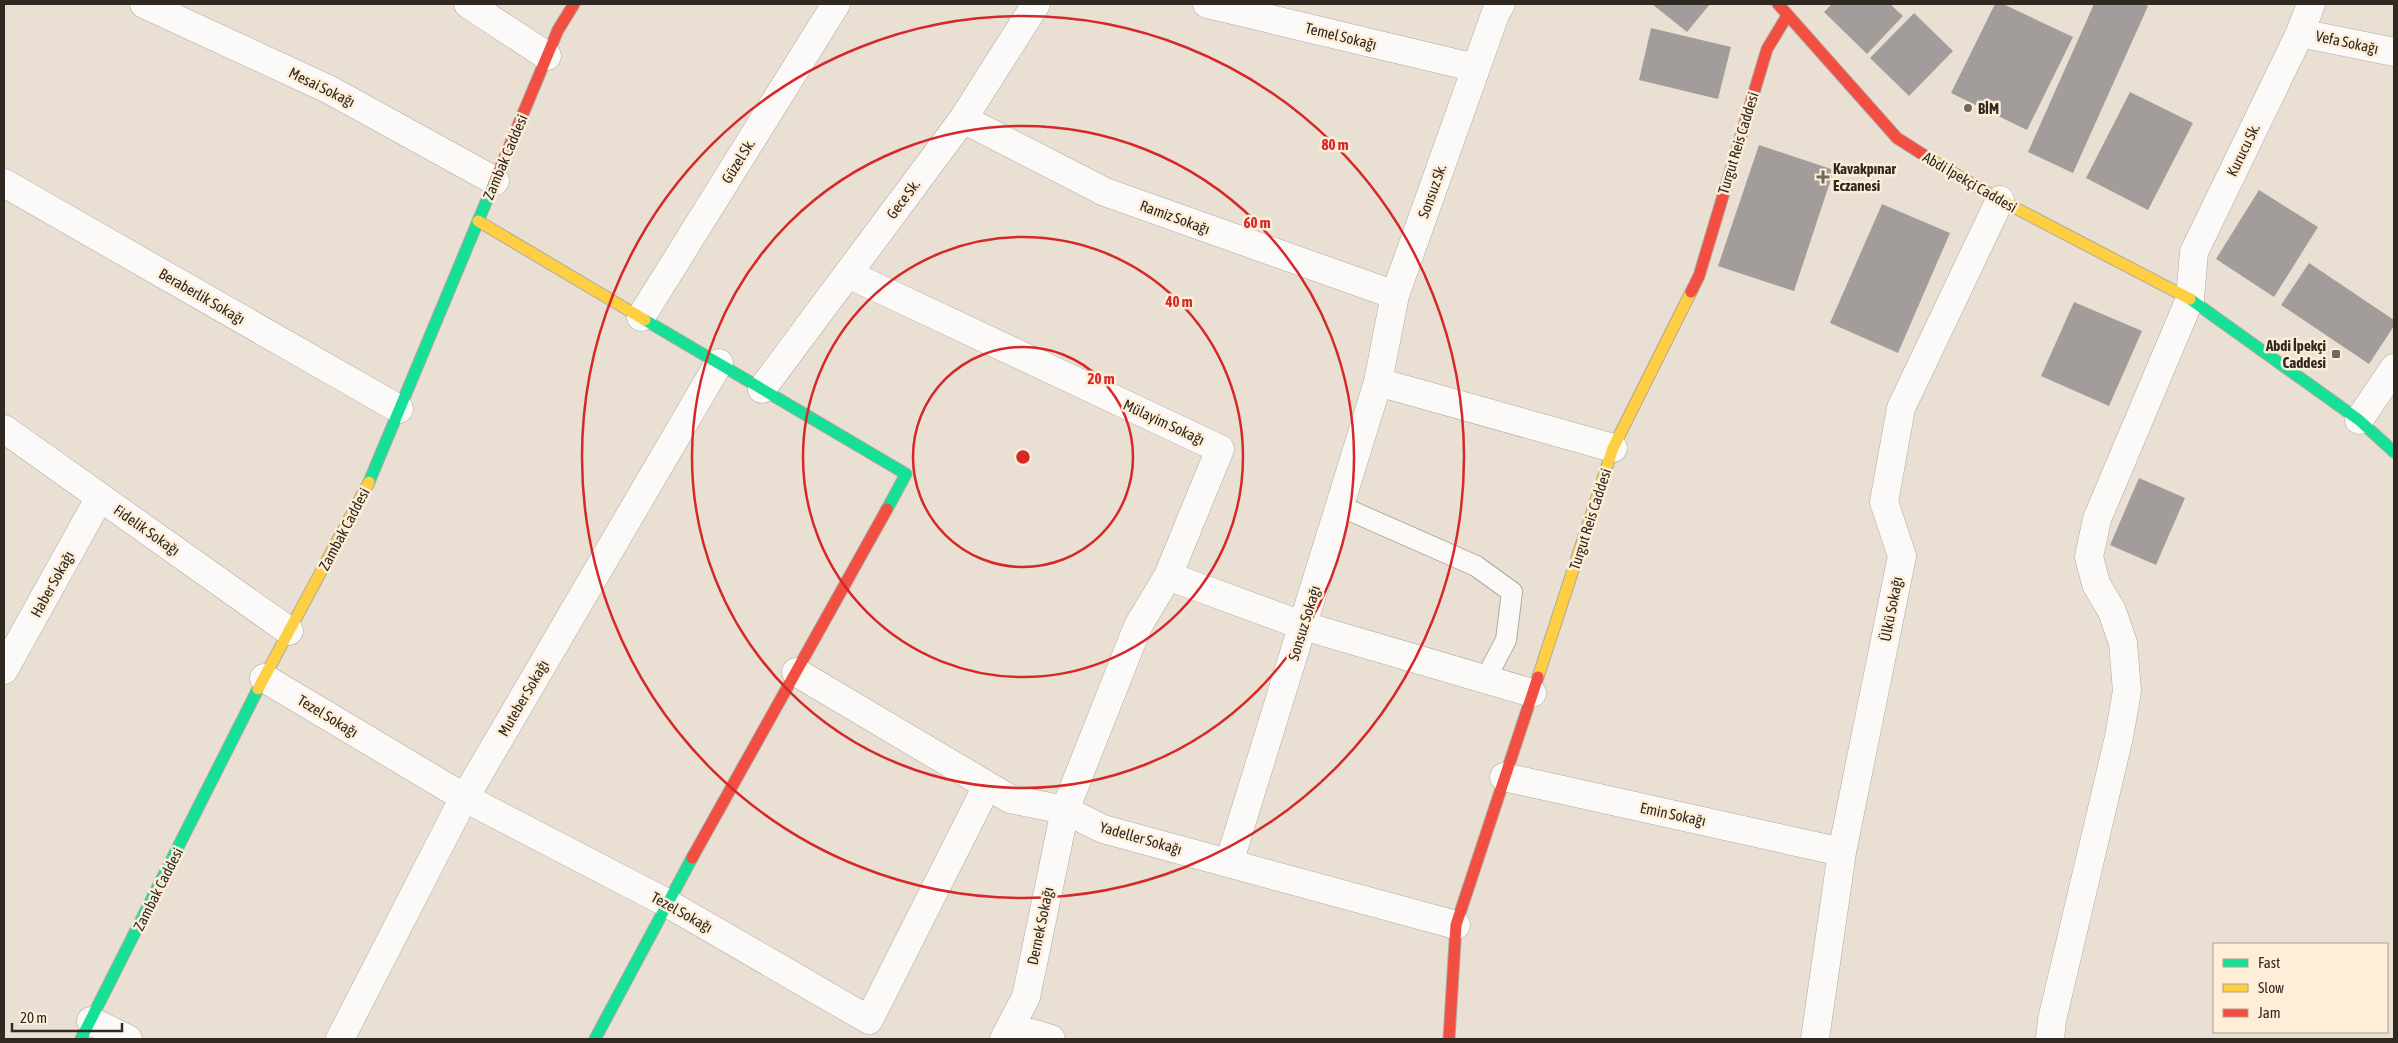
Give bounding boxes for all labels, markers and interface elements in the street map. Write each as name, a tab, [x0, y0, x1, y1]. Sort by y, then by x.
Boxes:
street label: Temel Sokağı	[1304, 19, 1378, 53]
street label: Vefa Sokağı	[2314, 27, 2380, 57]
street label: Mesai Sokağı	[286, 64, 358, 110]
street label: Turgut Reis Caddesi	[1714, 90, 1762, 196]
place label: BİM	[1978, 100, 1999, 117]
marker: BİM	[1962, 102, 1974, 114]
street label: Zambak Caddesi	[479, 112, 531, 202]
street label: Kurucu Sk.	[2223, 121, 2263, 179]
street label: Güzel Sk.	[718, 136, 758, 186]
text: 80 m	[1322, 136, 1349, 153]
street label: Abdi İpekçi Caddesi	[1920, 148, 2020, 216]
place label: Kavakpınar Eczanesi	[1833, 160, 1896, 194]
street label: Sonsuz Sk.	[1414, 161, 1450, 220]
marker: Kavakpınar Eczanesi	[1817, 171, 1829, 183]
street label: Gece Sk.	[883, 176, 923, 222]
street label: Ramiz Sokağı	[1138, 197, 1212, 237]
text: 60 m	[1244, 214, 1271, 231]
street label: Beraberlik Sokağı	[156, 265, 248, 327]
text: 40 m	[1165, 293, 1193, 310]
place label: Abdi İpekçi Caddesi	[2265, 337, 2326, 371]
marker: Abdi İpekçi Caddesi	[2330, 348, 2342, 360]
text: 20 m	[1088, 370, 1115, 387]
street label: Mülayim Sokağı	[1121, 396, 1207, 448]
centre of rings	[1014, 448, 1032, 466]
street label: Turgut Reis Caddesi	[1566, 466, 1614, 572]
street label: Zambak Caddesi	[315, 485, 373, 573]
street label: Fidelik Sokağı	[111, 501, 183, 559]
street label: Haber Sokağı	[27, 548, 77, 620]
street label: Ülkü Sokağı	[1876, 575, 1906, 643]
street label: Sonsuz Sokağı	[1285, 583, 1323, 663]
street label: Muteber Sokağı	[494, 657, 552, 739]
street label: Tezel Sokağı	[295, 691, 361, 741]
street label: Emin Sokağı	[1639, 799, 1707, 829]
street label: Yadeller Sokağı	[1098, 818, 1184, 858]
street label: Zambak Caddesi	[130, 845, 186, 933]
street label: Dernek Sokağı	[1023, 885, 1057, 967]
street label: Tezel Sokağı	[648, 888, 716, 936]
legend	[2213, 943, 2388, 1033]
text: Fast	[2258, 954, 2280, 971]
text: Slow	[2258, 979, 2284, 996]
scale bar	[12, 1000, 122, 1032]
text: Jam	[2258, 1004, 2281, 1021]
text: 20 m	[20, 1009, 47, 1026]

